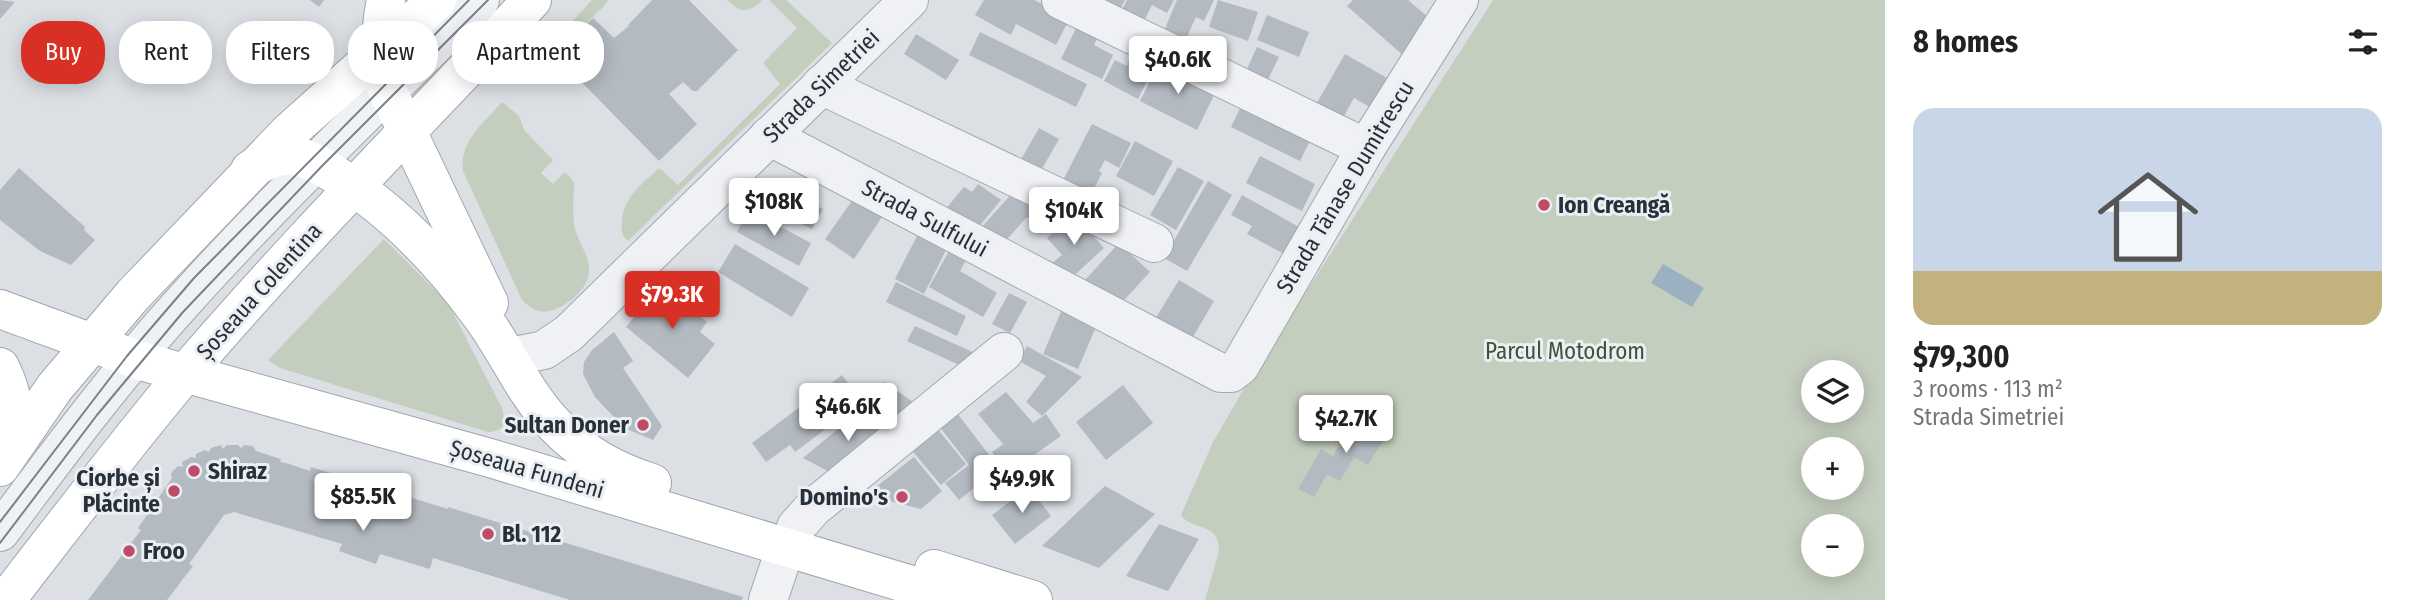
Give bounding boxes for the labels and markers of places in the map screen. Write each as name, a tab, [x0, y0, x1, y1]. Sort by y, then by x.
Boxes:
pin: $40.6K	[1121, 36, 1235, 96]
pin: $108K	[725, 178, 823, 238]
pin: $104K	[1025, 188, 1123, 247]
place label: Ion Creangă	[1558, 191, 1670, 219]
marker: Ion Creangă	[1536, 197, 1552, 213]
pin: $79.3K	[615, 272, 729, 331]
pin: $46.6K	[791, 384, 905, 443]
pin: $42.7K	[1289, 396, 1403, 455]
place label: Sultan Doner	[505, 411, 630, 439]
marker: Sultan Doner	[635, 417, 651, 433]
pin: $49.9K	[965, 456, 1079, 515]
place label: Shiraz	[208, 457, 267, 485]
marker: Shiraz	[186, 463, 202, 479]
place label: Ciorbe și Plăcinte	[76, 464, 160, 518]
pin: $85.5K	[306, 474, 420, 533]
marker: Ciorbe și Plăcinte	[166, 483, 182, 499]
place label: Domino's	[799, 483, 888, 511]
marker: Domino's	[894, 489, 910, 505]
place label: Bl. 112	[502, 520, 561, 548]
marker: Bl. 112	[480, 526, 496, 542]
place label: Froo	[143, 537, 185, 565]
marker: Froo	[121, 543, 137, 559]

